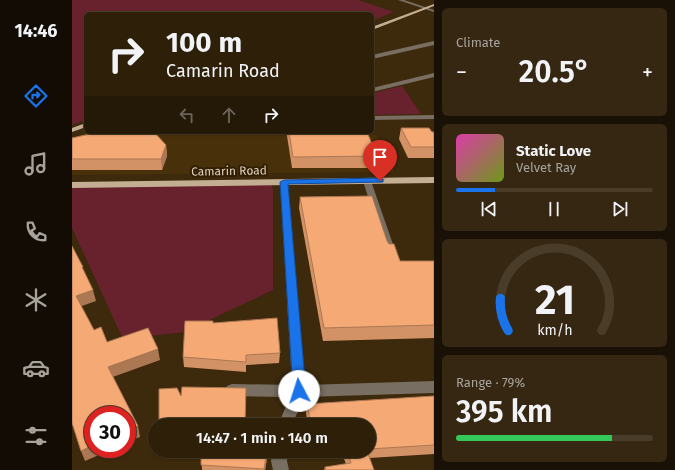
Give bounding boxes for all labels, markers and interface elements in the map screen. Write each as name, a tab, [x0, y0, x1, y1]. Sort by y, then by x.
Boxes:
text: 14:46	[14, 20, 58, 42]
text: 100 m	[166, 26, 242, 59]
icon: right	[100, 28, 152, 80]
text: Climate	[456, 35, 500, 50]
text: 20.5°	[519, 54, 590, 90]
text: −	[456, 59, 467, 86]
text: +	[642, 59, 653, 86]
text: Camarin Road	[166, 60, 280, 82]
icon: directions	[22, 82, 50, 110]
icon: left	[176, 104, 198, 126]
icon: ahead	[218, 104, 240, 126]
icon: right	[260, 104, 282, 126]
pin	[363, 140, 397, 181]
text: Static Love	[516, 142, 591, 160]
icon: arrive	[369, 146, 391, 168]
icon: music	[22, 150, 50, 178]
text: Velvet Ray	[516, 160, 576, 175]
street label: Camarin Road	[191, 163, 267, 179]
icon: previous	[478, 198, 500, 220]
icon: pause	[543, 198, 565, 220]
icon: next	[609, 198, 631, 220]
icon: phone	[22, 218, 50, 246]
text: 21	[535, 275, 574, 325]
icon: climate	[22, 286, 50, 314]
text: km/h	[537, 321, 572, 338]
icon: car	[22, 354, 50, 382]
position arrow	[278, 370, 320, 412]
text: Range · 79%	[456, 375, 525, 390]
text: 395 km	[456, 394, 553, 430]
speed limit sign: 30	[84, 406, 136, 458]
icon: filters	[22, 422, 50, 450]
text: 14:47 · 1 min · 140 m	[196, 429, 328, 447]

